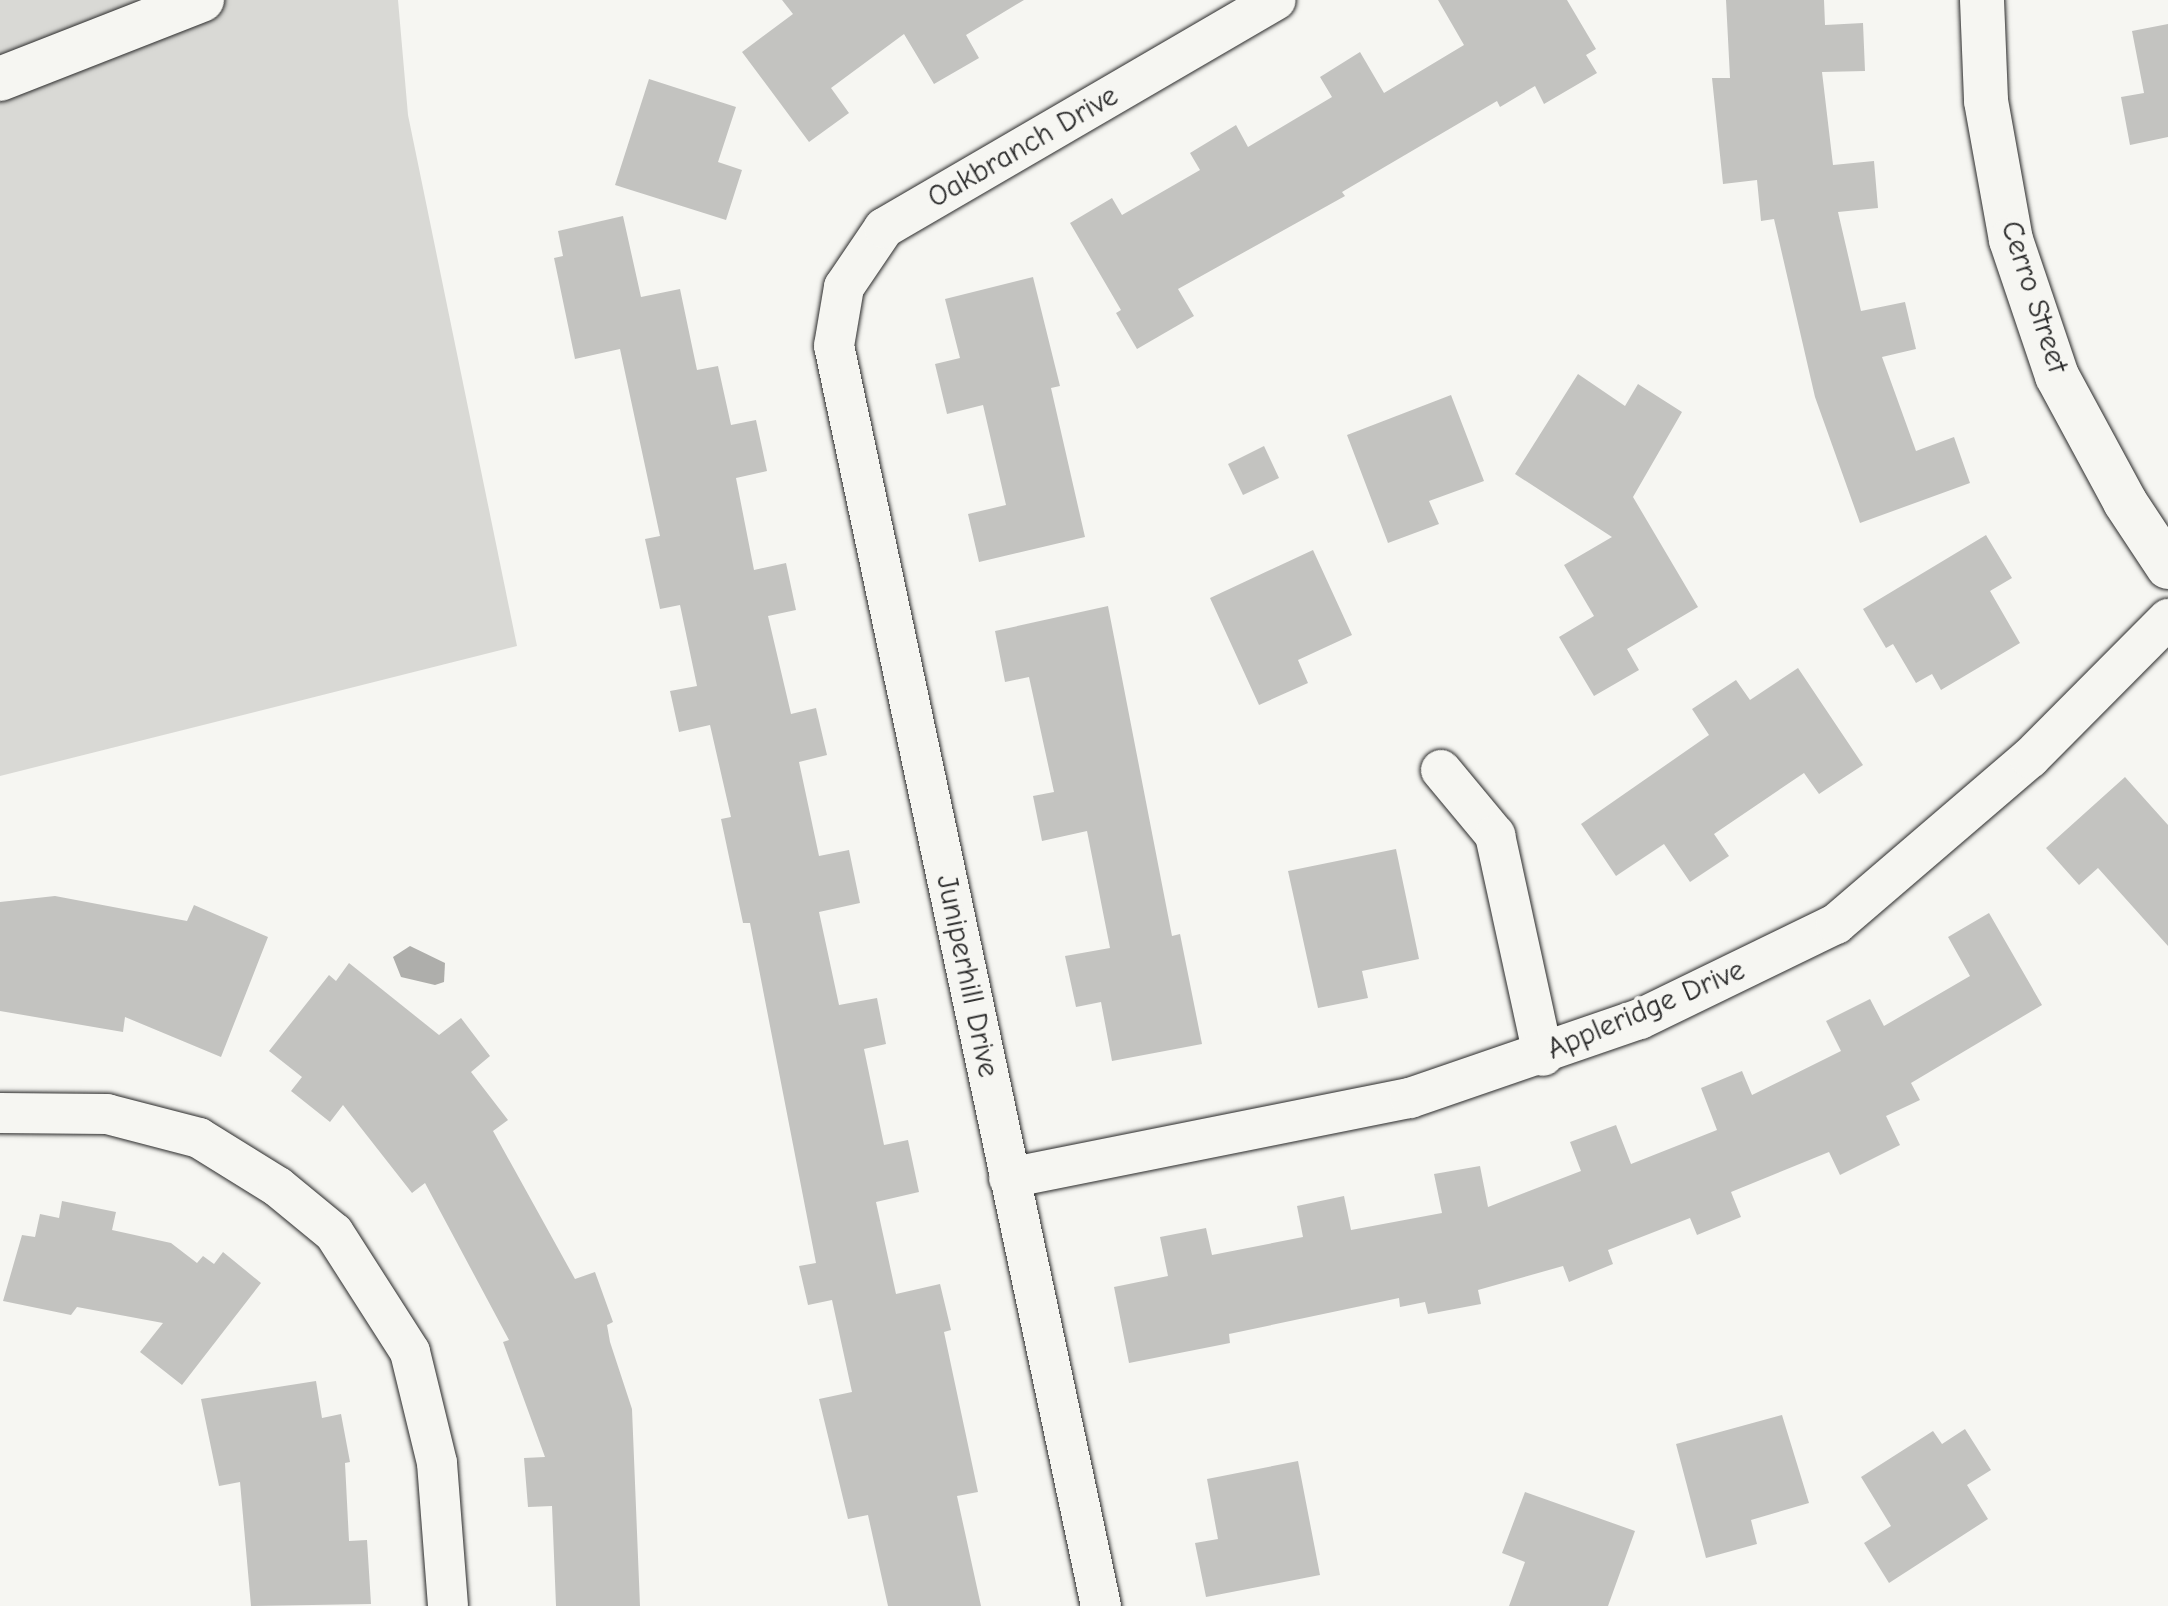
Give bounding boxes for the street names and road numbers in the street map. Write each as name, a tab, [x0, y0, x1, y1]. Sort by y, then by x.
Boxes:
street label: Oakbranch Drive	[921, 78, 1125, 216]
street label: Cerro Street	[1993, 216, 2075, 378]
street label: Juniperhill Drive	[928, 872, 1006, 1080]
street label: Appleridge Drive	[1542, 952, 1750, 1068]

